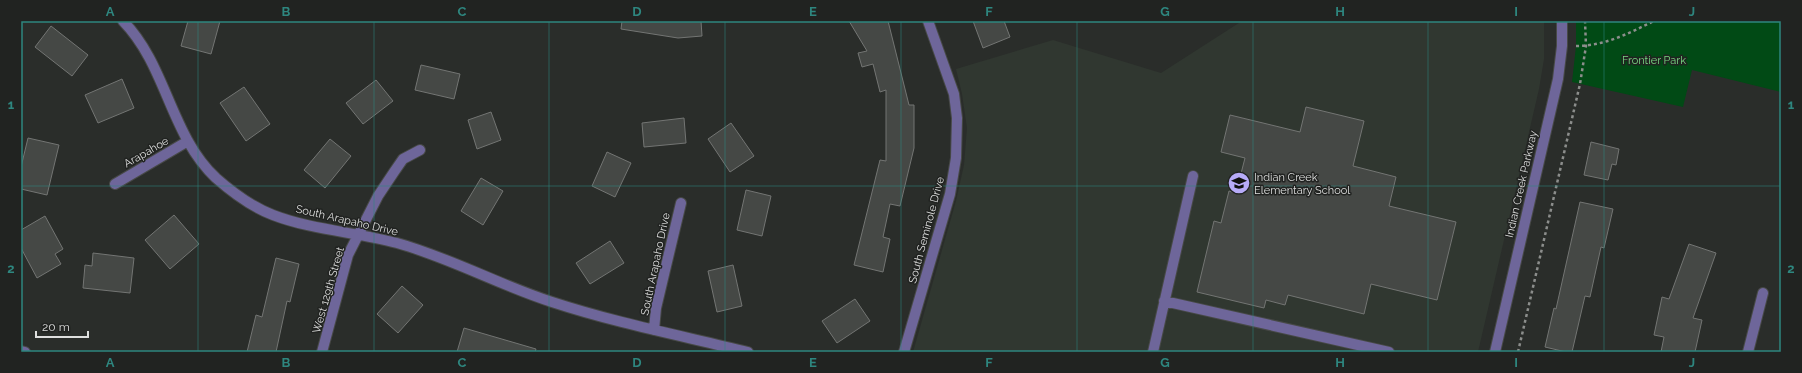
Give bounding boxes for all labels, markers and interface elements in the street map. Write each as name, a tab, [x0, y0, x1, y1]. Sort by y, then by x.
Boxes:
text: A	[106, 4, 115, 19]
text: B	[282, 4, 291, 19]
text: C	[458, 4, 467, 19]
text: D	[632, 4, 642, 19]
text: E	[809, 4, 817, 19]
text: F	[985, 4, 993, 19]
text: G	[1160, 4, 1170, 19]
text: H	[1335, 4, 1345, 19]
text: I	[1514, 4, 1518, 19]
text: J	[1689, 4, 1695, 19]
park label: Frontier Park	[1622, 54, 1686, 67]
text: 1	[8, 97, 15, 112]
text: 1	[1788, 97, 1795, 112]
street label: Indian Creek Parkway	[1503, 129, 1540, 239]
street label: Arapahoe	[122, 134, 171, 170]
school or university icon: Indian Creek Elementary School	[1226, 170, 1252, 196]
place label: Indian Creek Elementary School	[1254, 171, 1350, 197]
street label: South Seminole Drive	[906, 175, 947, 285]
street label: South Arapaho Drive	[295, 202, 400, 239]
street label: South Arapaho Drive	[638, 211, 673, 317]
street label: West 129th Street	[310, 245, 347, 335]
text: 2	[7, 261, 15, 276]
text: 2	[1787, 261, 1795, 276]
scale bar	[36, 313, 88, 339]
text: 20 m	[42, 320, 70, 334]
text: A	[106, 355, 115, 370]
text: B	[282, 355, 291, 370]
text: C	[458, 355, 467, 370]
text: D	[632, 355, 642, 370]
text: E	[809, 355, 817, 370]
text: F	[985, 355, 993, 370]
text: G	[1160, 355, 1170, 370]
text: H	[1335, 355, 1345, 370]
text: I	[1514, 355, 1518, 370]
text: J	[1689, 355, 1695, 370]

